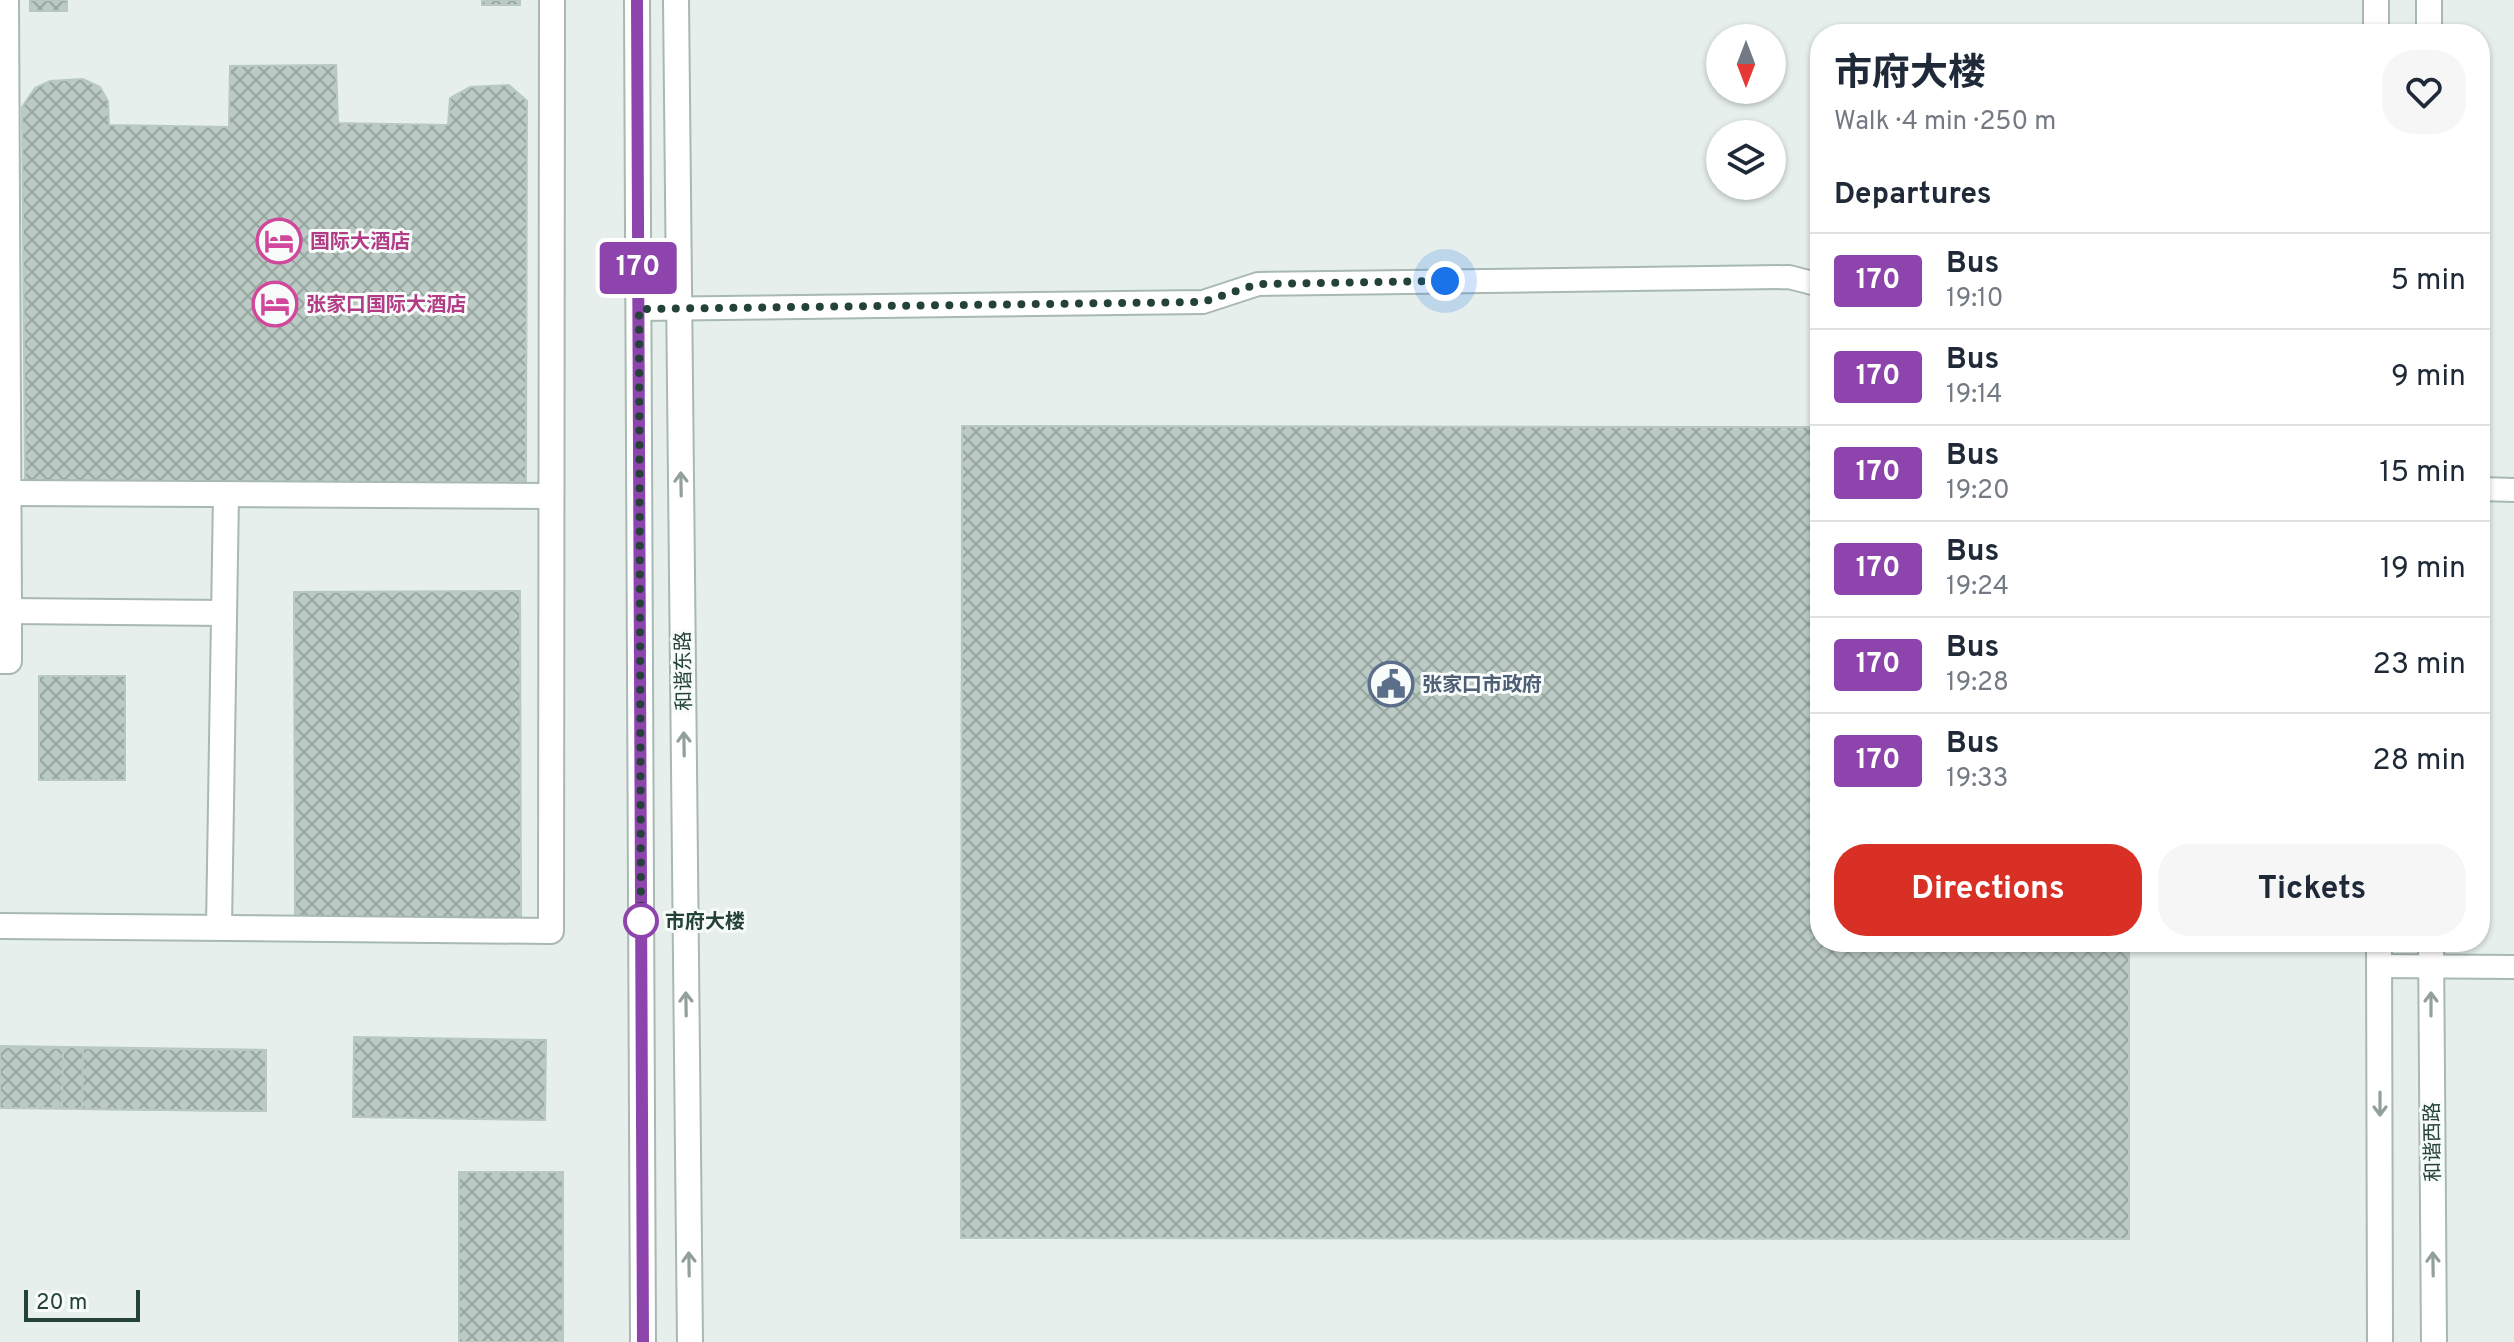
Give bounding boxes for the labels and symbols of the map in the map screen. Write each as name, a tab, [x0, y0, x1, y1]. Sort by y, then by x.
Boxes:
north arrow	[1706, 24, 1786, 104]
hotel icon: 国际大酒店	[255, 217, 303, 265]
place label: 国际大酒店	[310, 230, 410, 256]
line badge: 170	[592, 242, 684, 294]
your location	[1425, 261, 1465, 301]
hotel icon: 张家口国际大酒店	[251, 280, 299, 328]
place label: 张家口国际大酒店	[306, 293, 466, 319]
one-way arrow	[673, 471, 689, 498]
street label: 和谐东路	[671, 631, 699, 711]
public building icon: 张家口市政府	[1367, 660, 1415, 708]
place label: 张家口市政府	[1422, 673, 1542, 699]
one-way arrow	[676, 731, 692, 758]
marker: 市府大楼	[624, 904, 658, 938]
place label: 市府大楼	[665, 910, 745, 936]
one-way arrow	[678, 991, 694, 1018]
one-way arrow	[2423, 991, 2439, 1018]
one-way arrow	[2372, 1090, 2388, 1117]
street label: 和谐西路	[2420, 1102, 2448, 1182]
one-way arrow	[681, 1251, 697, 1278]
one-way arrow	[2425, 1251, 2441, 1278]
scale bar	[24, 1286, 140, 1322]

